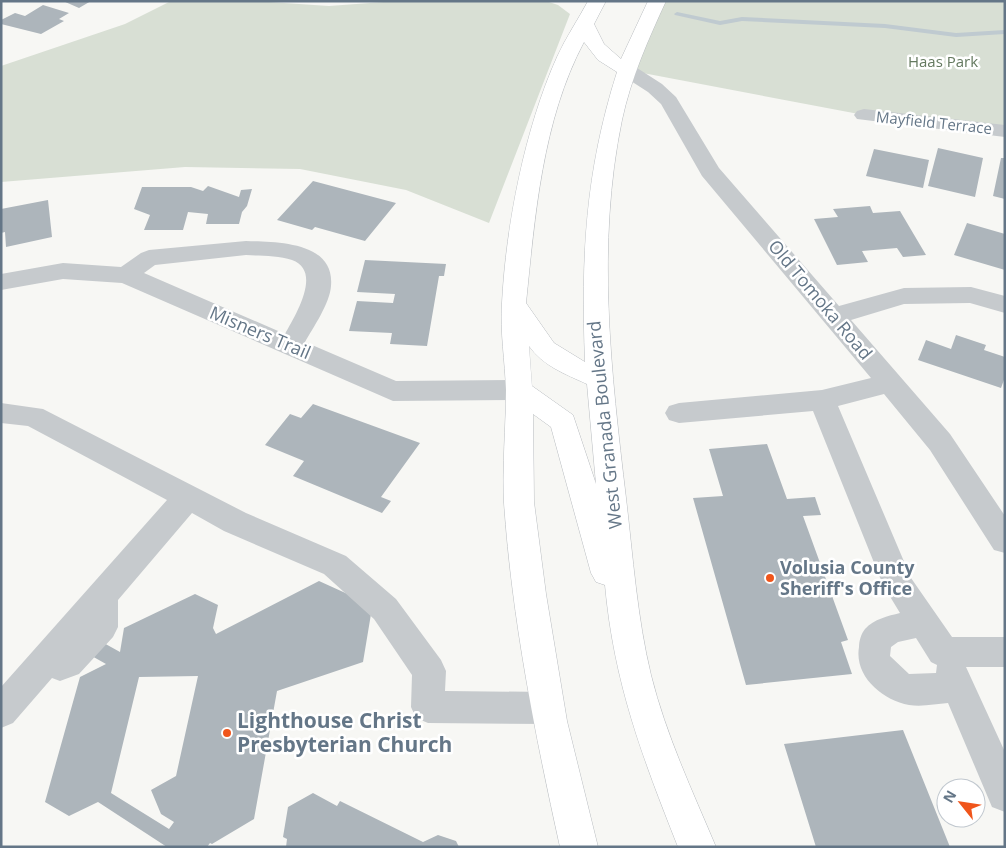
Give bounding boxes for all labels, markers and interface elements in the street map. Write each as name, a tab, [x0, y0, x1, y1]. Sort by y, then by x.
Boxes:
park label: Haas Park	[908, 51, 978, 71]
street label: Mayfield Terrace	[875, 106, 993, 138]
street label: Old Tomoka Road	[764, 234, 878, 364]
street label: Misners Trail	[206, 300, 315, 364]
street label: West Granada Boulevard	[581, 320, 627, 530]
place label: Volusia County Sheriff's Office	[780, 555, 915, 600]
marker: Volusia County Sheriff's Office	[764, 572, 776, 584]
place label: Lighthouse Christ Presbyterian Church	[237, 706, 452, 758]
marker: Lighthouse Christ Presbyterian Church	[221, 727, 233, 739]
north arrow	[936, 778, 986, 828]
text: N	[938, 787, 960, 806]

